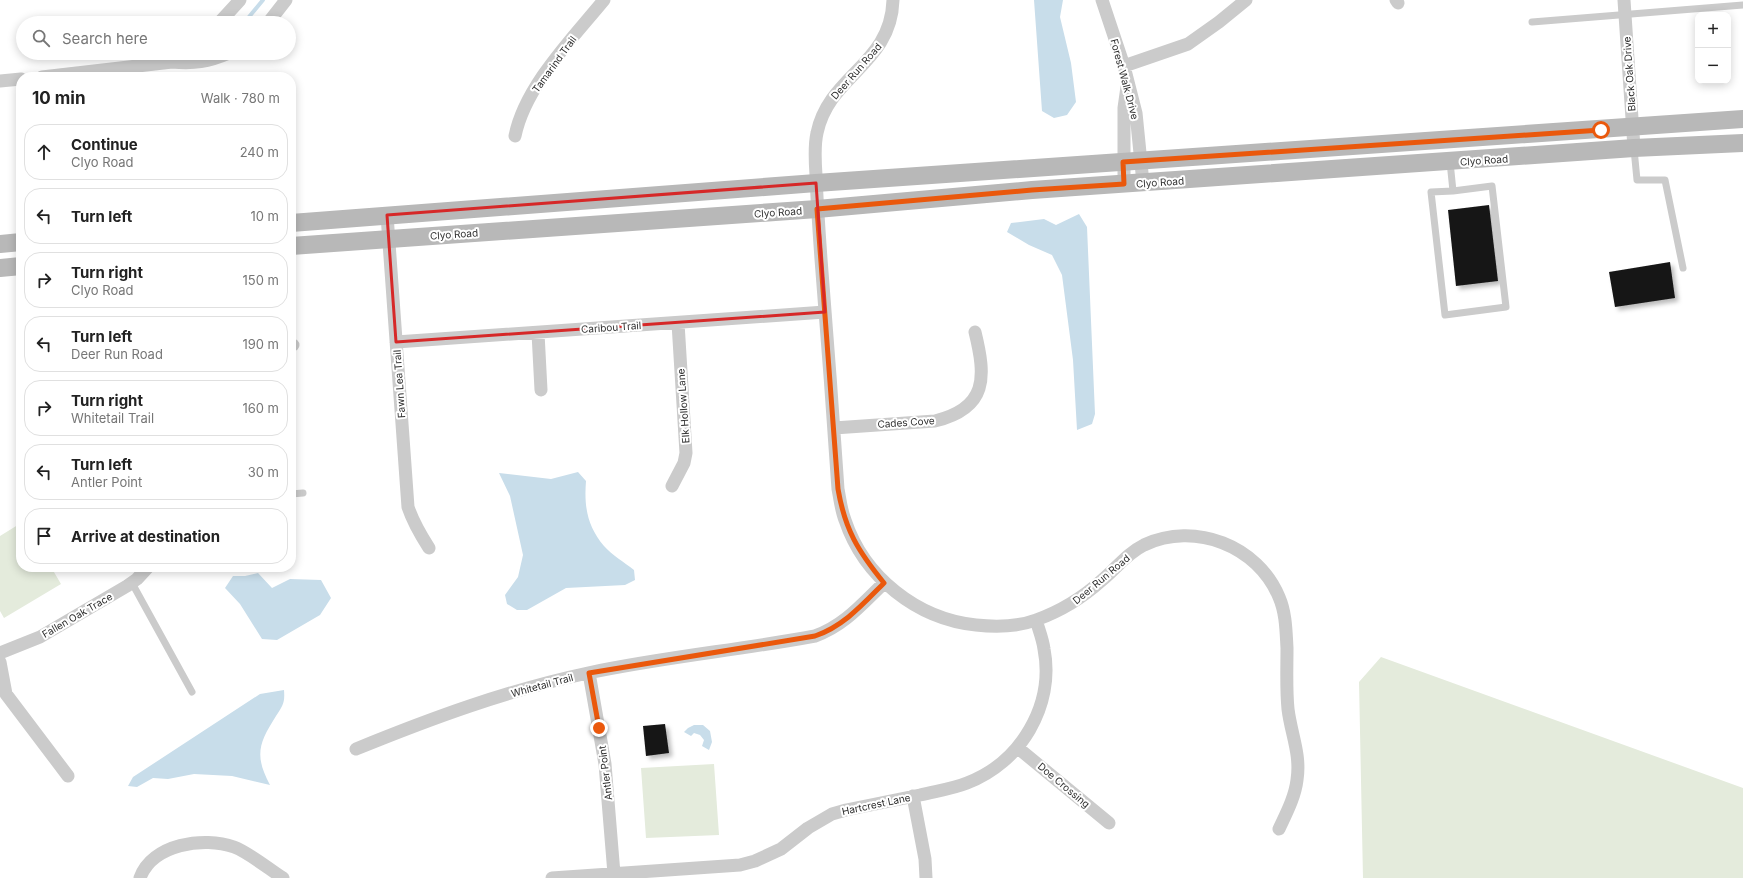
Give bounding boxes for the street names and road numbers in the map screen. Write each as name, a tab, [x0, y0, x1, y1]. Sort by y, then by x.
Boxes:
street label: Tamarind Trail	[529, 33, 579, 95]
street label: Black Oak Drive	[1620, 36, 1638, 112]
street label: Forest Walk Drive	[1108, 37, 1142, 121]
street label: Deer Run Road	[828, 40, 884, 102]
street label: Clyo Road	[1460, 152, 1508, 168]
street label: Clyo Road	[1136, 174, 1184, 190]
street label: Clyo Road	[754, 204, 802, 220]
street label: Clyo Road	[430, 226, 478, 242]
street label: Caribou Trail	[581, 319, 641, 335]
street label: Fawn Lea Trail	[391, 350, 407, 418]
street label: Elk Hollow Lane	[674, 368, 692, 444]
street label: Cades Cove	[877, 414, 935, 430]
street label: Deer Run Road	[1070, 552, 1132, 606]
street label: Fallen Oak Trace	[40, 590, 114, 640]
street label: Whitetail Trail	[510, 671, 574, 699]
street label: Antler Point	[596, 744, 614, 801]
street label: Doe Crossing	[1036, 760, 1092, 810]
street label: Hartcrest Lane	[841, 791, 911, 817]

